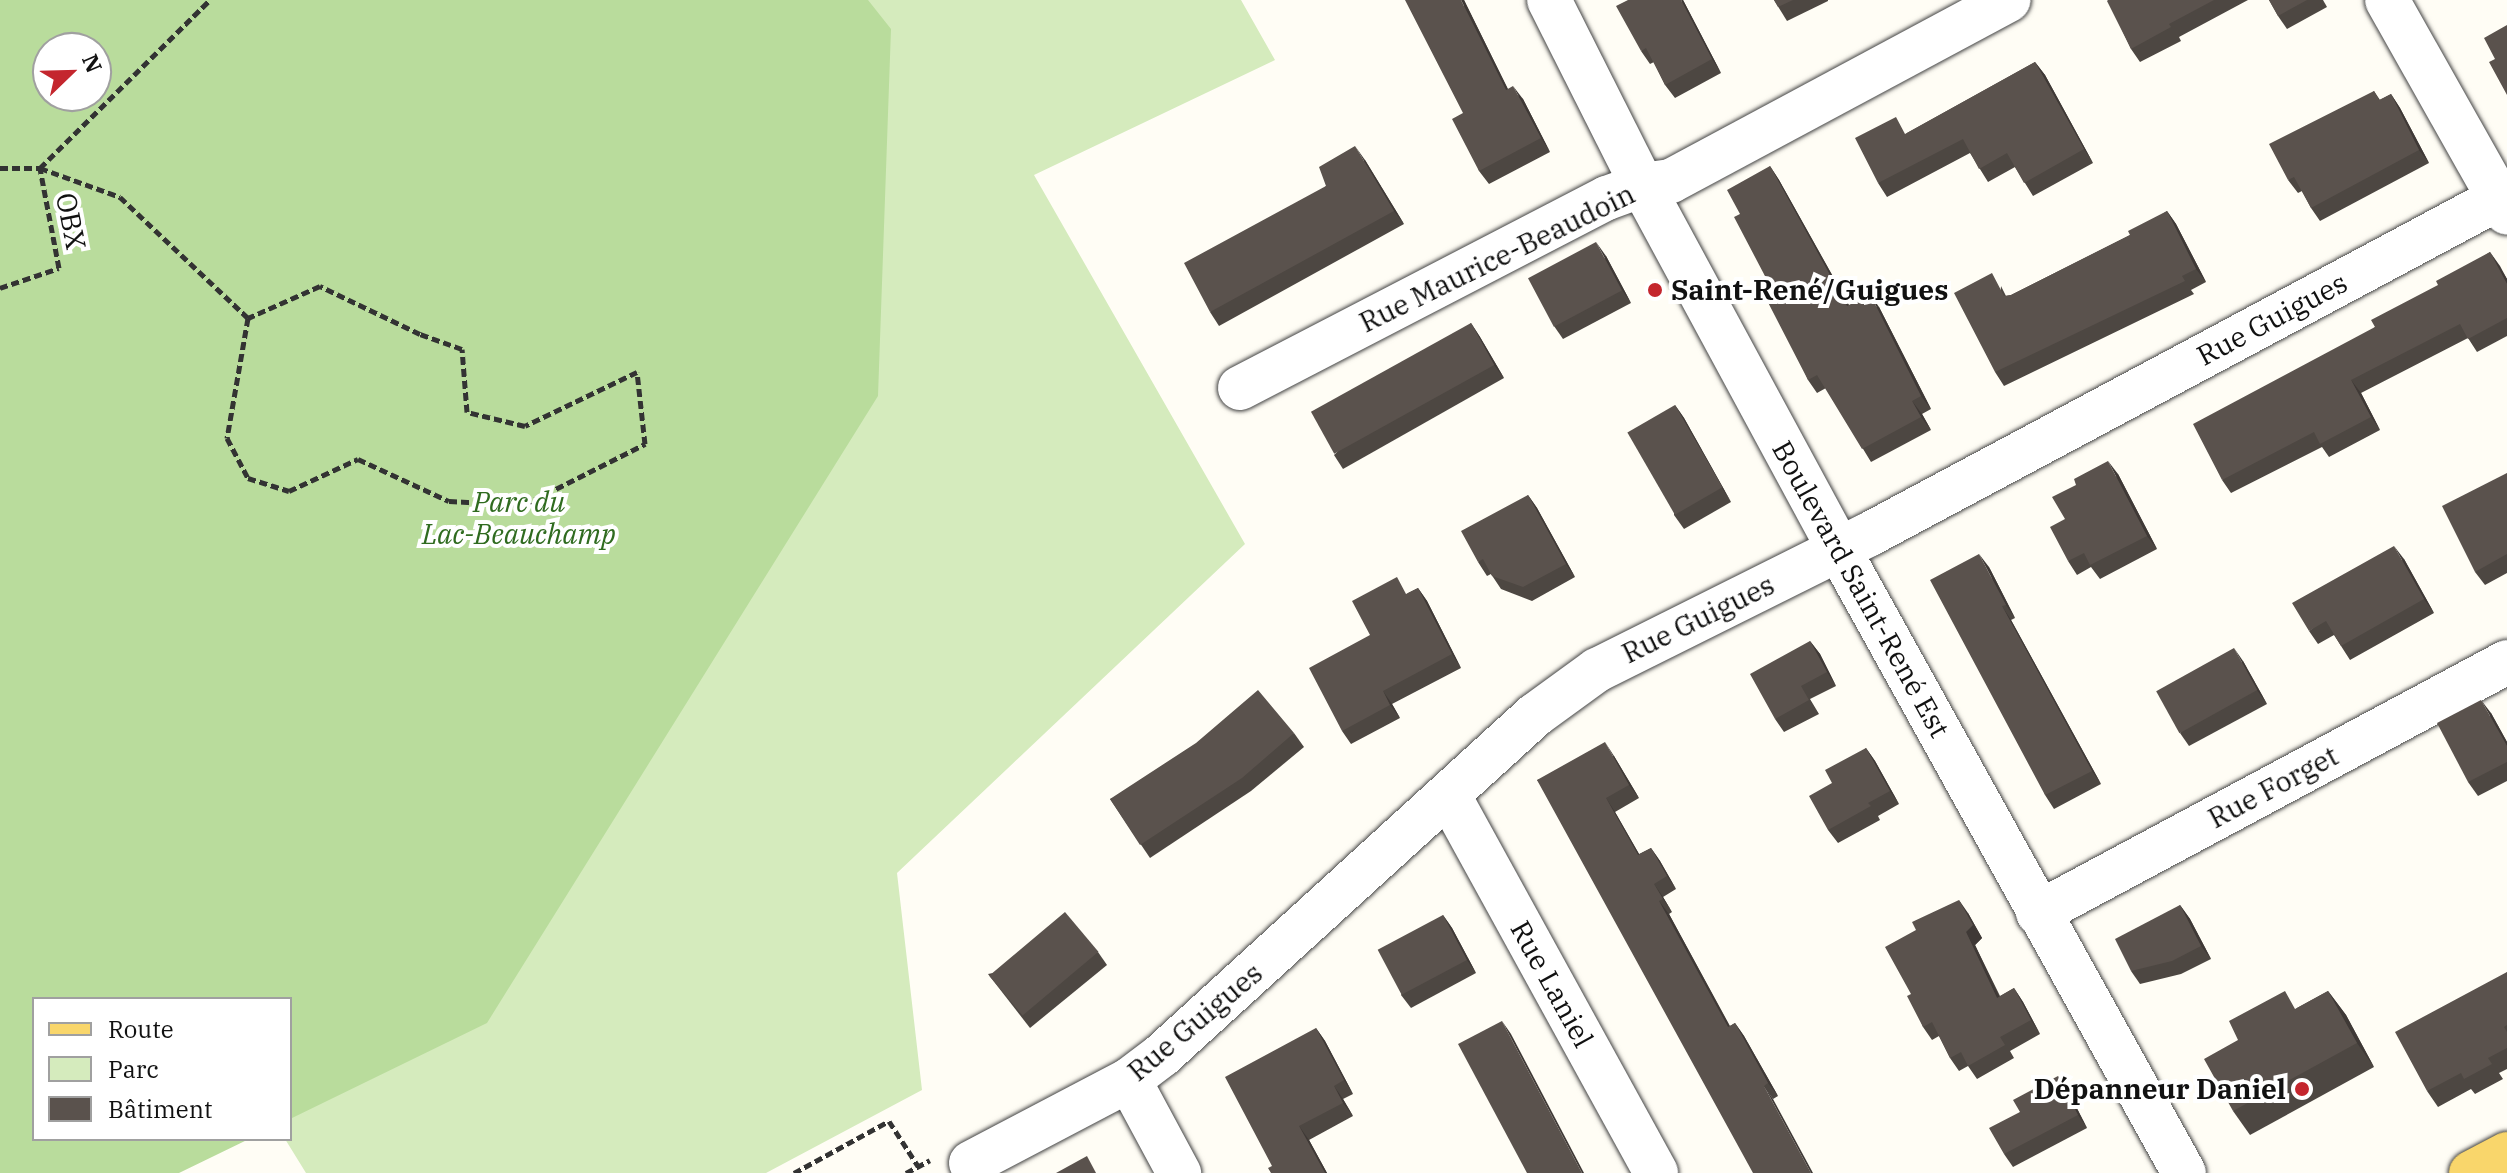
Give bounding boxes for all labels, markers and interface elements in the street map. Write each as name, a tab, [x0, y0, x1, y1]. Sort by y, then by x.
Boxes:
north arrow	[32, 32, 112, 112]
text: N	[76, 50, 109, 77]
street label: Rue Maurice-Beaudoin	[1354, 177, 1640, 339]
street label: OBX	[49, 190, 93, 252]
street label: Rue Guigues	[2191, 265, 2353, 373]
place label: Saint-René/Guigues	[1671, 273, 1948, 307]
marker: Saint-René/Guigues	[1646, 281, 1664, 299]
street label: Boulevard Saint-René Est	[1765, 435, 1957, 743]
park label: Parc du Lac-Beauchamp	[422, 485, 616, 551]
street label: Rue Guigues	[1616, 568, 1780, 670]
street label: Rue Forget	[2202, 739, 2344, 835]
street label: Rue Laniel	[1503, 915, 1601, 1053]
street label: Rue Guigues	[1121, 956, 1269, 1088]
legend	[32, 997, 292, 1141]
text: Route	[108, 1013, 174, 1045]
text: Parc	[108, 1053, 159, 1085]
place label: Dépanneur Daniel	[2034, 1072, 2286, 1106]
marker: Dépanneur Daniel	[2293, 1080, 2311, 1098]
text: Bâtiment	[108, 1093, 213, 1125]

